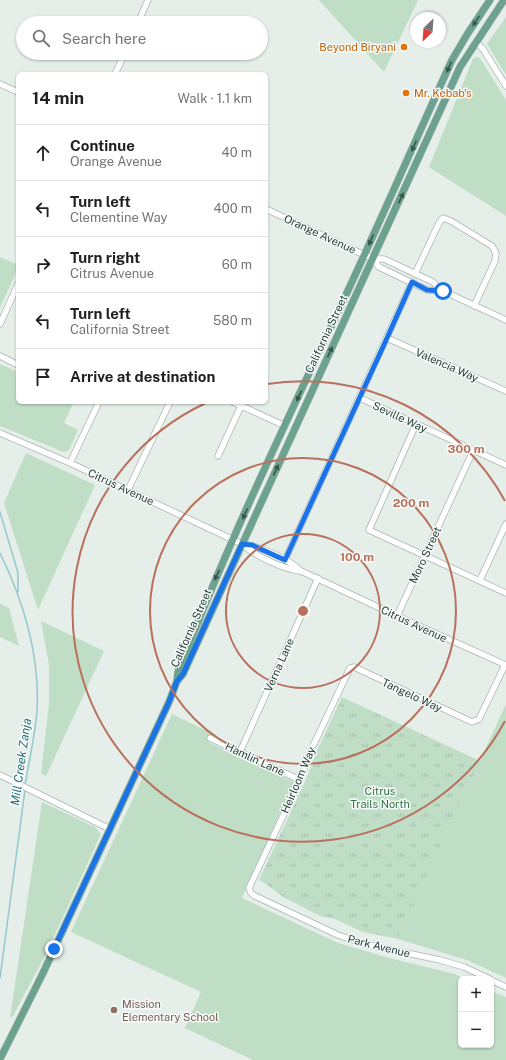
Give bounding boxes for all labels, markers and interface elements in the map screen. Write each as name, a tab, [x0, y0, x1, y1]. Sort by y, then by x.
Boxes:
north arrow	[410, 12, 446, 48]
search box	[16, 16, 268, 60]
one-way arrow	[472, 16, 480, 26]
icon: search	[30, 27, 52, 49]
text: Search here	[62, 30, 146, 47]
place label: Beyond Biryani	[319, 41, 396, 53]
marker: Beyond Biryani	[399, 42, 409, 52]
one-way arrow	[446, 61, 452, 73]
place label: Mr. Kebab's	[414, 87, 472, 99]
text: 14 min	[32, 88, 84, 108]
marker: Mr. Kebab's	[401, 88, 411, 98]
text: Walk · 1.1 km	[177, 91, 252, 106]
text: Continue	[70, 137, 135, 154]
one-way arrow	[411, 140, 417, 151]
icon: ahead	[32, 142, 54, 164]
text: 40 m	[221, 145, 252, 160]
text: Orange Avenue	[70, 154, 162, 169]
one-way arrow	[398, 192, 404, 204]
text: Turn left	[70, 193, 131, 210]
icon: left	[32, 198, 54, 220]
text: 400 m	[214, 201, 252, 216]
text: Clementine Way	[70, 210, 168, 225]
street label: Orange Avenue	[282, 212, 358, 256]
one-way arrow	[368, 234, 374, 246]
text: Turn right	[70, 249, 140, 266]
icon: right	[32, 254, 54, 276]
text: 60 m	[222, 257, 252, 272]
text: Citrus Avenue	[70, 266, 154, 281]
route start	[434, 282, 452, 300]
street label: California Street	[303, 293, 349, 375]
text: Turn left	[70, 305, 131, 322]
icon: left	[32, 310, 54, 332]
text: 580 m	[213, 313, 252, 328]
text: California Street	[70, 322, 170, 337]
one-way arrow	[327, 346, 333, 358]
street label: Valencia Way	[414, 346, 480, 384]
icon: arrive	[32, 366, 54, 388]
text: Arrive at destination	[70, 368, 215, 385]
one-way arrow	[296, 390, 302, 401]
street label: Seville Way	[371, 399, 429, 435]
text: 300 m	[448, 442, 485, 456]
one-way arrow	[273, 464, 279, 476]
street label: Citrus Avenue	[86, 467, 156, 507]
text: 200 m	[393, 496, 429, 510]
one-way arrow	[242, 508, 248, 520]
street label: Moro Street	[407, 525, 443, 585]
text: 100 m	[340, 550, 374, 564]
one-way arrow	[214, 570, 220, 581]
street label: California Street	[168, 587, 214, 669]
centre of rings	[296, 604, 310, 618]
street label: Citrus Avenue	[379, 604, 449, 644]
street label: Verna Lane	[262, 636, 296, 694]
street label: Tangelo Way	[380, 676, 444, 714]
water label: Mill Creek Zanja	[8, 717, 34, 807]
street label: Hamlin Lane	[223, 740, 287, 778]
street label: Heirloom Way	[279, 745, 317, 815]
park label: Citrus Trails North	[350, 785, 410, 810]
street label: Park Avenue	[347, 932, 411, 960]
route end	[45, 940, 63, 958]
map controls	[458, 976, 494, 1048]
button: +	[458, 976, 494, 1012]
place label: Mission Elementary School	[122, 998, 219, 1023]
marker: Mission Elementary School	[109, 1005, 119, 1015]
button: −	[458, 1012, 494, 1048]

